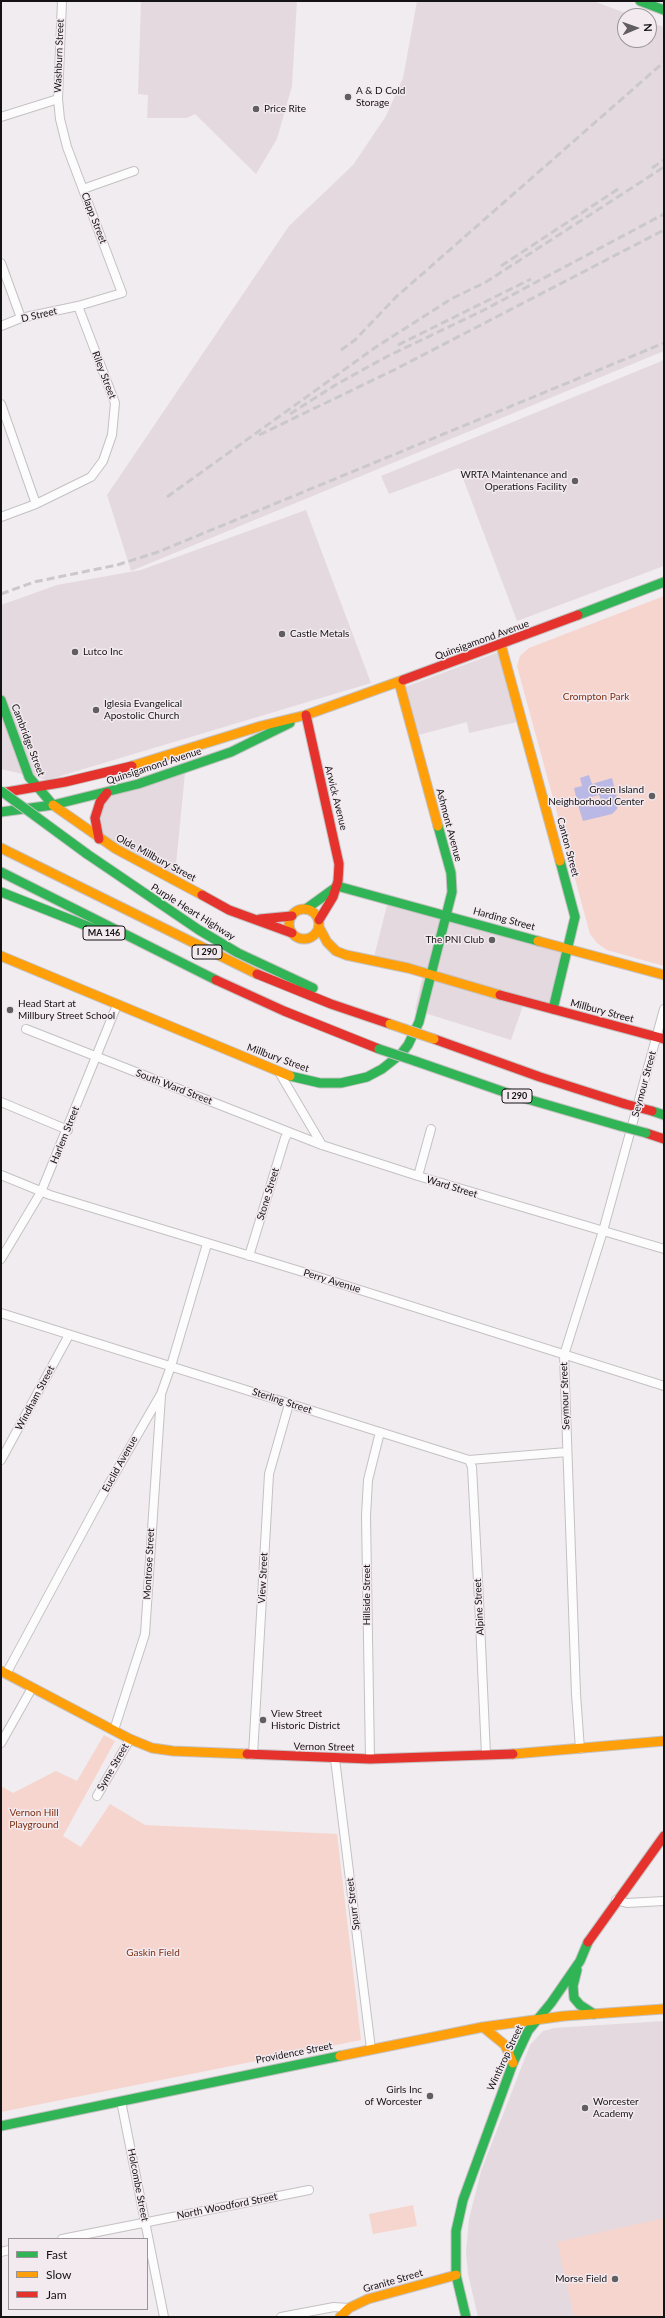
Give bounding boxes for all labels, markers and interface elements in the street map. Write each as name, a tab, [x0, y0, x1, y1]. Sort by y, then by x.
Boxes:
north arrow	[617, 8, 657, 48]
street label: Washburn Street	[52, 19, 66, 93]
text: N	[642, 23, 655, 32]
place label: A & D Cold Storage	[356, 85, 405, 108]
marker: A & D Cold Storage	[343, 92, 353, 102]
place label: Price Rite	[264, 103, 306, 115]
marker: Price Rite	[251, 104, 261, 114]
street label: Clapp Street	[79, 191, 109, 245]
street label: D Street	[20, 305, 58, 325]
street label: Riley Street	[89, 349, 119, 401]
place label: WRTA Maintenance and Operations Facility	[460, 469, 567, 492]
marker: WRTA Maintenance and Operations Facility	[570, 476, 580, 486]
street label: Quinsigamond Avenue	[433, 617, 531, 663]
place label: Castle Metals	[290, 628, 349, 640]
marker: Castle Metals	[277, 629, 287, 639]
place label: Lutco Inc	[83, 646, 123, 658]
marker: Lutco Inc	[70, 647, 80, 657]
park label: Crompton Park	[563, 691, 629, 703]
place label: Iglesia Evangelical Apostolic Church	[104, 698, 182, 722]
street label: Cambridge Street	[9, 702, 47, 778]
marker: Iglesia Evangelical Apostolic Church	[91, 705, 101, 715]
street label: Quinsigamond Avenue	[105, 745, 203, 787]
street label: Arwick Avenue	[322, 764, 350, 832]
place label: Green Island Neighborhood Center	[548, 784, 644, 808]
street label: Ashmont Avenue	[433, 787, 465, 863]
marker: Green Island Neighborhood Center	[647, 791, 657, 801]
street label: Canton Street	[554, 816, 582, 878]
street label: Olde Millbury Street	[114, 832, 198, 884]
street label: Purple Heart Highway	[149, 881, 237, 943]
street label: Harding Street	[472, 905, 536, 933]
road number: MA 146	[83, 926, 125, 940]
place label: The PNI Club	[426, 934, 484, 946]
marker: The PNI Club	[487, 935, 497, 945]
road number: I 290	[192, 945, 222, 959]
street label: Millbury Street	[569, 997, 635, 1025]
place label: Head Start at Millbury Street School	[18, 998, 115, 1022]
marker: Head Start at Millbury Street School	[5, 1005, 15, 1015]
street label: Millbury Street	[245, 1041, 311, 1075]
street label: Seymour Street	[629, 1050, 659, 1118]
street label: South Ward Street	[134, 1067, 214, 1107]
road number: I 290	[502, 1089, 532, 1103]
street label: Harlem Street	[48, 1105, 82, 1165]
street label: Stone Street	[254, 1166, 282, 1222]
street label: Ward Street	[425, 1174, 479, 1200]
street label: Perry Avenue	[302, 1267, 362, 1295]
street label: Seymour Street	[558, 1362, 572, 1430]
street label: Windham Street	[13, 1364, 57, 1432]
street label: Sterling Street	[251, 1386, 313, 1416]
street label: Euclid Avenue	[100, 1434, 140, 1494]
street label: Montrose Street	[141, 1528, 157, 1600]
street label: View Street	[256, 1552, 270, 1604]
street label: Hillside Street	[361, 1564, 373, 1626]
street label: Alpine Street	[472, 1578, 486, 1636]
place label: View Street Historic District	[271, 1708, 340, 1732]
marker: View Street Historic District	[258, 1715, 268, 1725]
street label: Vernon Street	[294, 1740, 354, 1754]
street label: Syme Street	[95, 1741, 131, 1793]
park label: Vernon Hill Playground	[9, 1807, 59, 1830]
street label: Spurr Street	[344, 1877, 362, 1931]
park label: Gaskin Field	[126, 1947, 180, 1959]
street label: Winthrop Street	[485, 2023, 525, 2093]
street label: Providence Street	[255, 2040, 333, 2066]
place label: Girls Inc of Worcester	[365, 2084, 422, 2108]
marker: Girls Inc of Worcester	[425, 2091, 435, 2101]
place label: Worcester Academy	[593, 2096, 639, 2120]
marker: Worcester Academy	[580, 2103, 590, 2113]
street label: Holcombe Street	[125, 2148, 151, 2222]
street label: North Woodford Street	[176, 2190, 278, 2222]
legend	[8, 2238, 148, 2310]
text: Fast	[46, 2247, 67, 2262]
text: Slow	[46, 2267, 71, 2282]
street label: Granite Street	[362, 2267, 424, 2295]
place label: Morse Field	[555, 2273, 607, 2285]
marker: Morse Field	[610, 2274, 620, 2284]
text: Jam	[46, 2287, 67, 2302]

